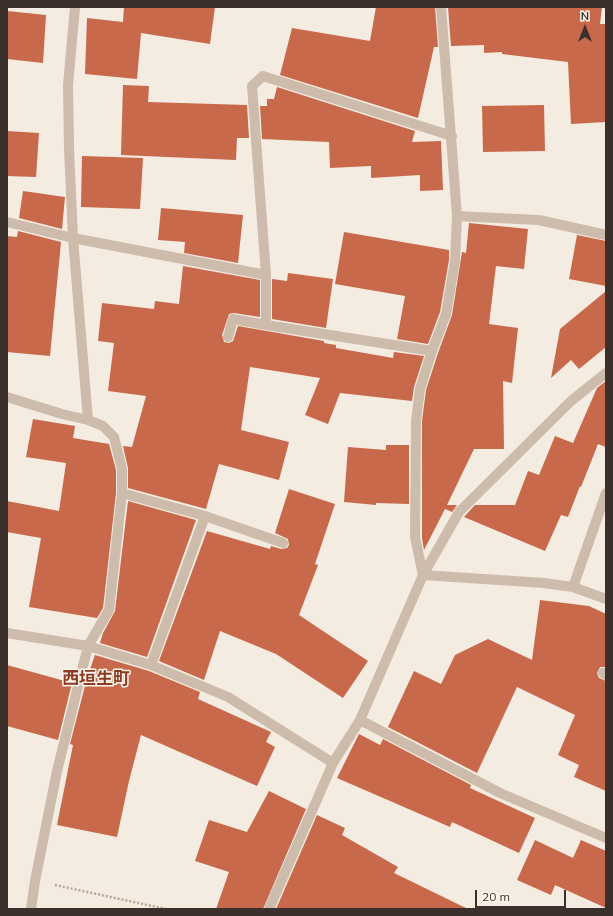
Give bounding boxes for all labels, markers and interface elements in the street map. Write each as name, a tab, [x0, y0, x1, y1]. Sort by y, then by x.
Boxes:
north arrow	[565, 8, 605, 48]
text: N	[581, 9, 589, 23]
district label: 西垣生町	[62, 669, 130, 689]
scale bar	[477, 882, 568, 908]
text: 20 m	[482, 889, 510, 904]

